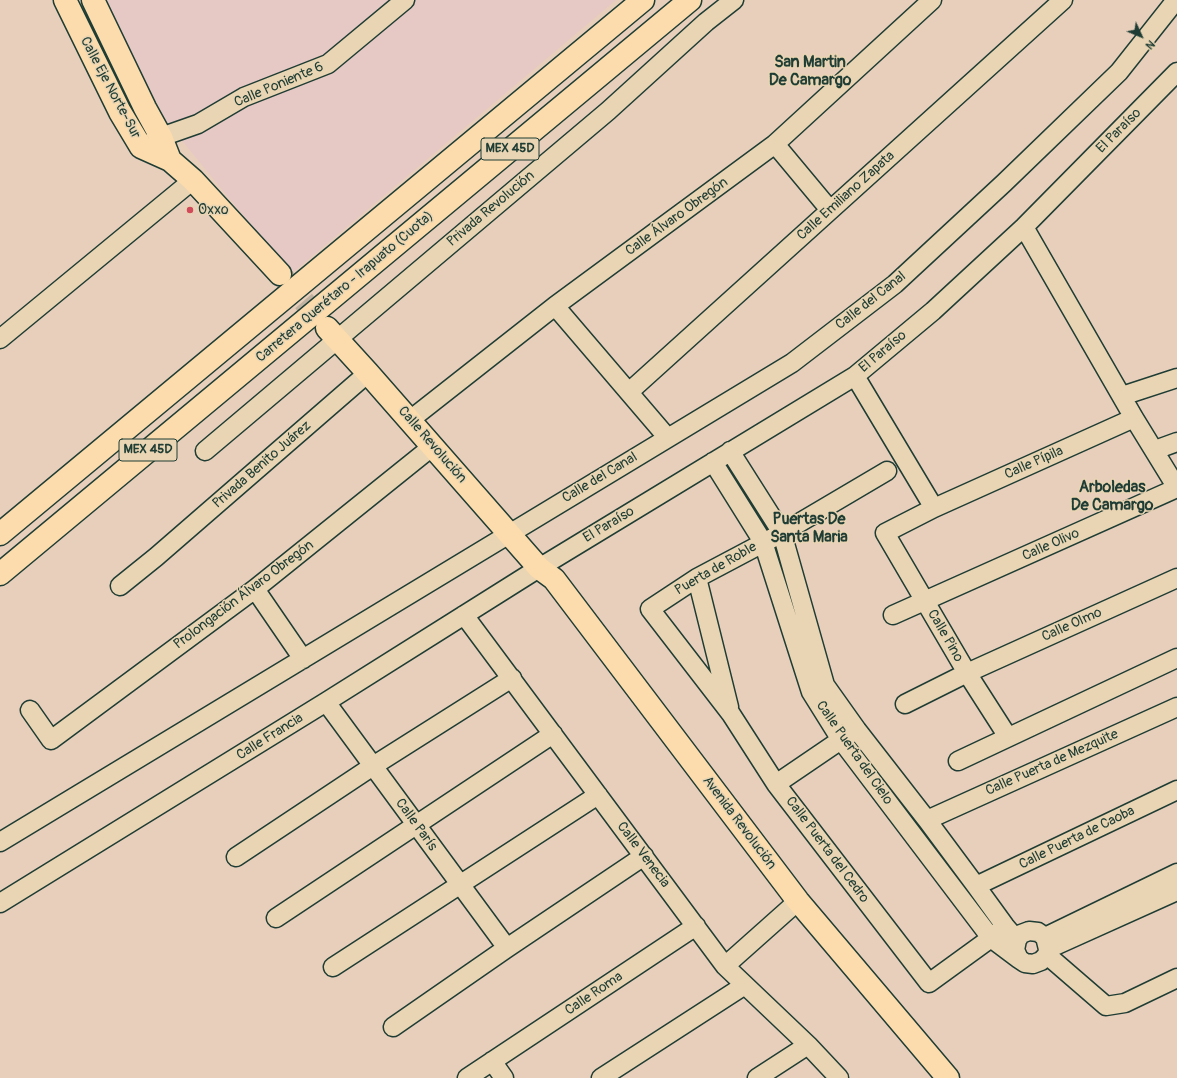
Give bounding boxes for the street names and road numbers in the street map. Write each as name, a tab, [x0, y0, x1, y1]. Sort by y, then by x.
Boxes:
street label: Calle Eje Norte-Sur	[76, 34, 144, 142]
street label: Calle Poniente 6	[232, 59, 326, 111]
street label: El Paraíso	[1093, 105, 1145, 157]
road number: MEX 45D	[481, 138, 539, 160]
street label: Calle Emiliano Zapata	[794, 148, 898, 244]
street label: Privada Revolución	[444, 168, 538, 250]
street label: Calle Álvaro Obregón	[622, 174, 732, 260]
street label: Carretera Querétaro - Irapuato (Cuota)	[253, 208, 437, 366]
street label: Calle del Canal	[833, 268, 909, 334]
street label: El Paraíso	[856, 327, 910, 377]
street label: Calle Revolución	[394, 403, 470, 487]
street label: Privada Benito Juárez	[209, 418, 315, 512]
road number: MEX 45D	[119, 439, 177, 461]
street label: Calle Pípila	[1002, 443, 1066, 483]
street label: Calle del Canal	[559, 449, 641, 507]
street label: El Paraíso	[580, 503, 638, 547]
street label: Calle Olivo	[1020, 525, 1082, 565]
street label: Prolongación Álvaro Obregón	[171, 537, 317, 653]
street label: Puerta de Roble	[672, 539, 760, 599]
street label: Calle Olmo	[1039, 604, 1105, 646]
street label: Calle Pino	[923, 607, 967, 665]
street label: Calle Puerta del Cielo	[812, 698, 896, 808]
street label: Calle Francia	[234, 710, 306, 764]
street label: Calle Puerta de Mezquite	[983, 726, 1121, 800]
street label: Avenida Revolución	[698, 773, 780, 873]
street label: Calle Puerta del Cedro	[782, 794, 872, 906]
street label: Calle París	[391, 796, 441, 854]
street label: Calle Puerta de Caoba	[1016, 803, 1138, 873]
street label: Calle Venecia	[613, 819, 673, 891]
street label: Calle Roma	[562, 969, 626, 1019]

